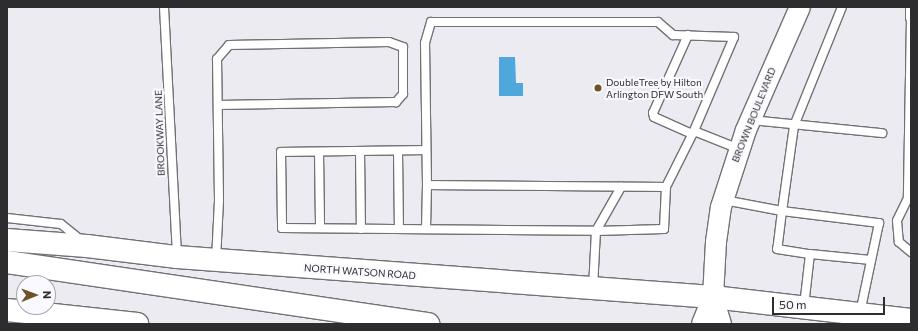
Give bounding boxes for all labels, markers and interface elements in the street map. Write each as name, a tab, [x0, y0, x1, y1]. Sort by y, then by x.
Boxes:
street label: BROWN BOULEVARD	[729, 66, 779, 164]
place label: DoubleTree by Hilton Arlington DFW South	[606, 76, 703, 100]
marker: DoubleTree by Hilton Arlington DFW South	[593, 83, 603, 93]
street label: BROOKWAY LANE	[153, 90, 167, 176]
street label: NORTH WATSON ROAD	[304, 262, 416, 282]
north arrow	[16, 275, 56, 315]
scale bar	[774, 289, 887, 315]
text: N	[41, 291, 54, 299]
text: 50 m	[779, 297, 807, 311]

